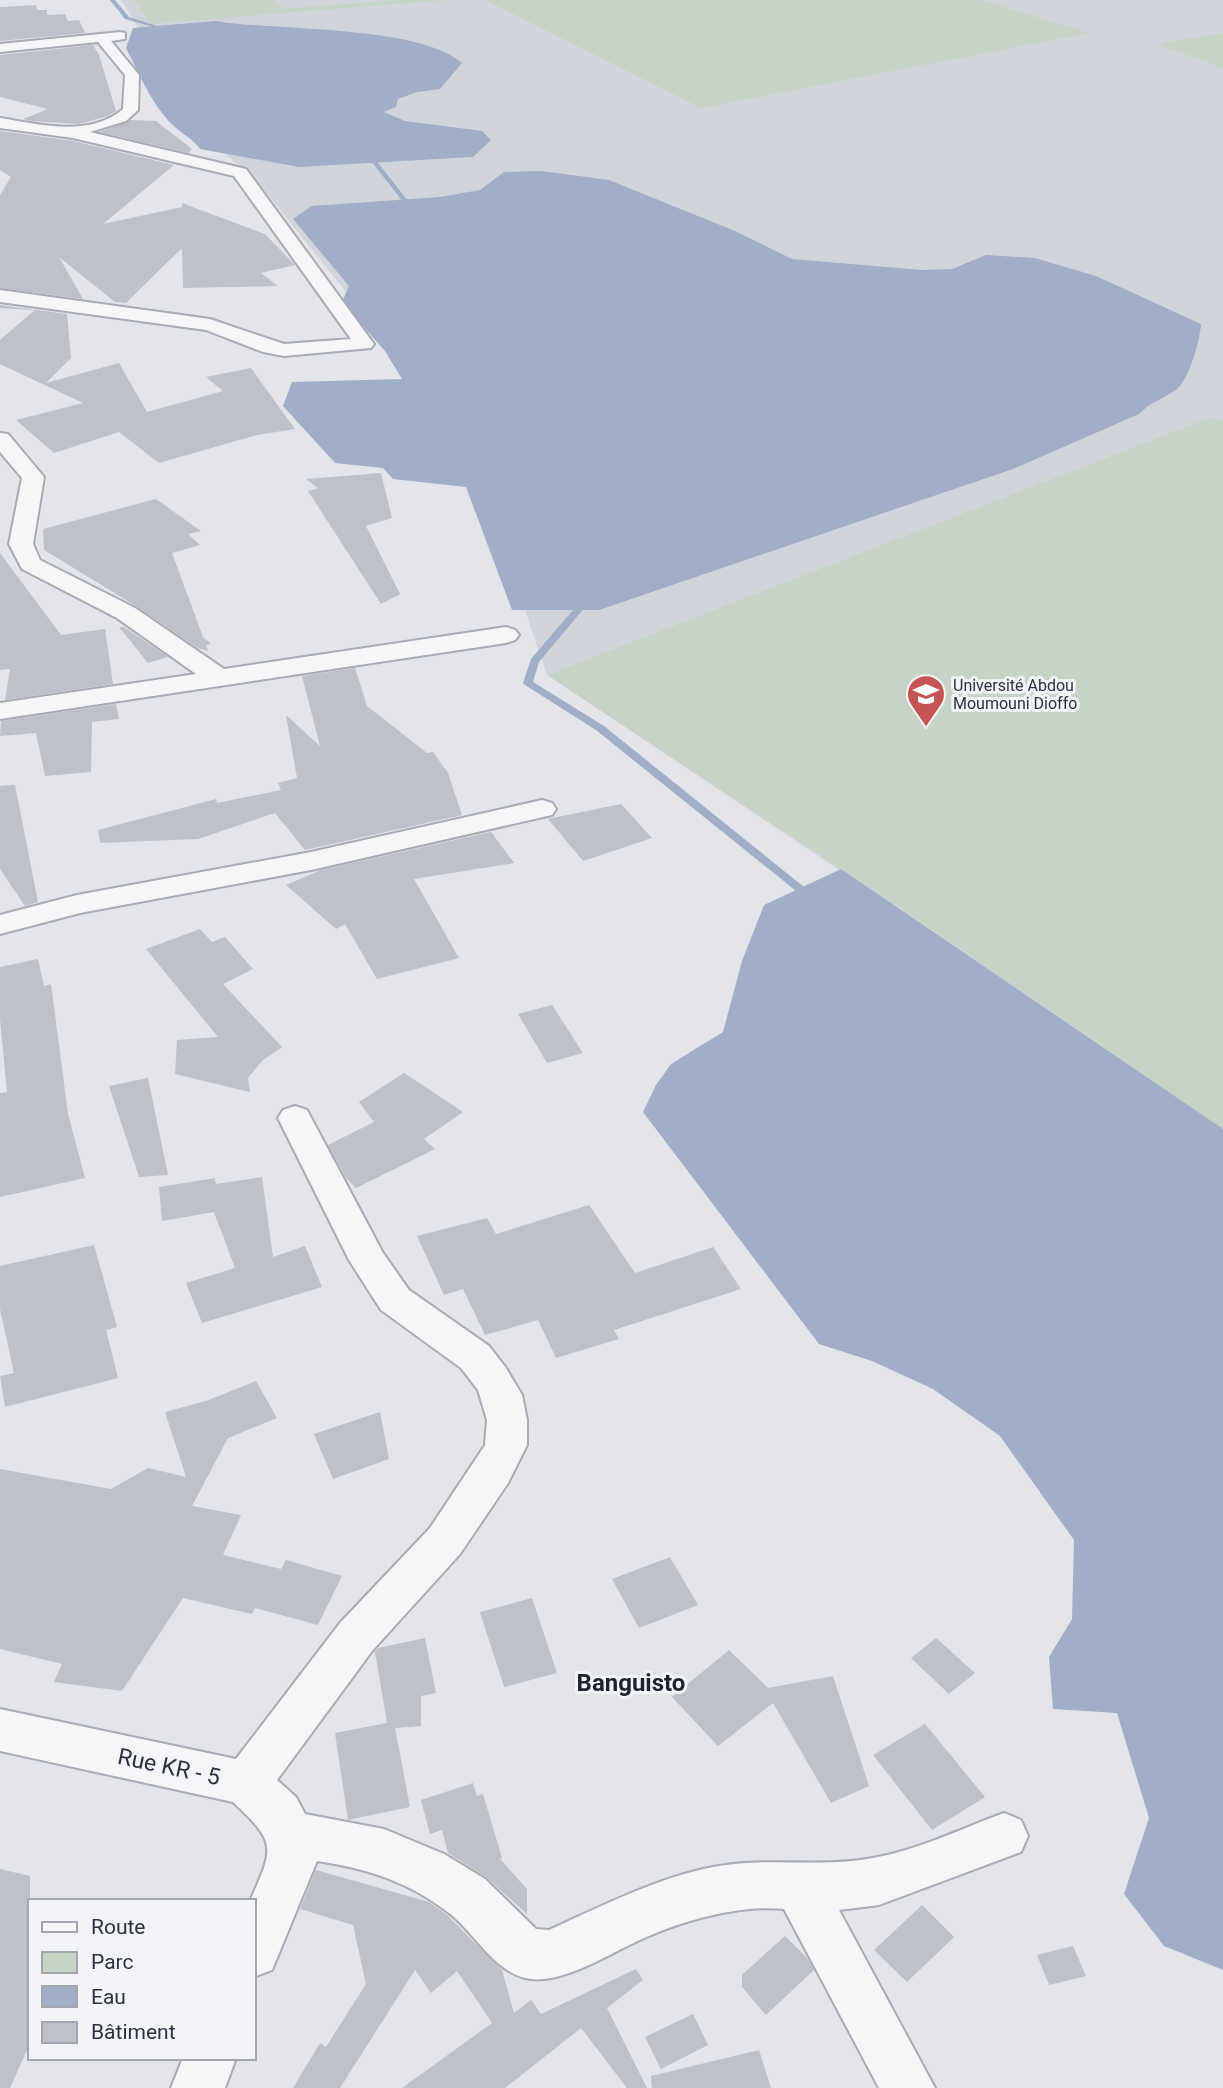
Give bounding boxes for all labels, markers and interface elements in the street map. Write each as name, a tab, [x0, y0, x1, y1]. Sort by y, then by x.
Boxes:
school or university icon: Université Abdou Moumouni Dioffo	[905, 673, 947, 728]
place label: Université Abdou Moumouni Dioffo	[953, 676, 1077, 713]
district label: Banguisto	[577, 1669, 685, 1697]
street label: Rue KR - 5	[115, 1743, 223, 1791]
legend	[28, 1899, 256, 2060]
text: Route	[91, 1915, 146, 1939]
text: Parc	[91, 1950, 133, 1974]
text: Eau	[91, 1985, 126, 2009]
text: Bâtiment	[91, 2020, 176, 2044]

